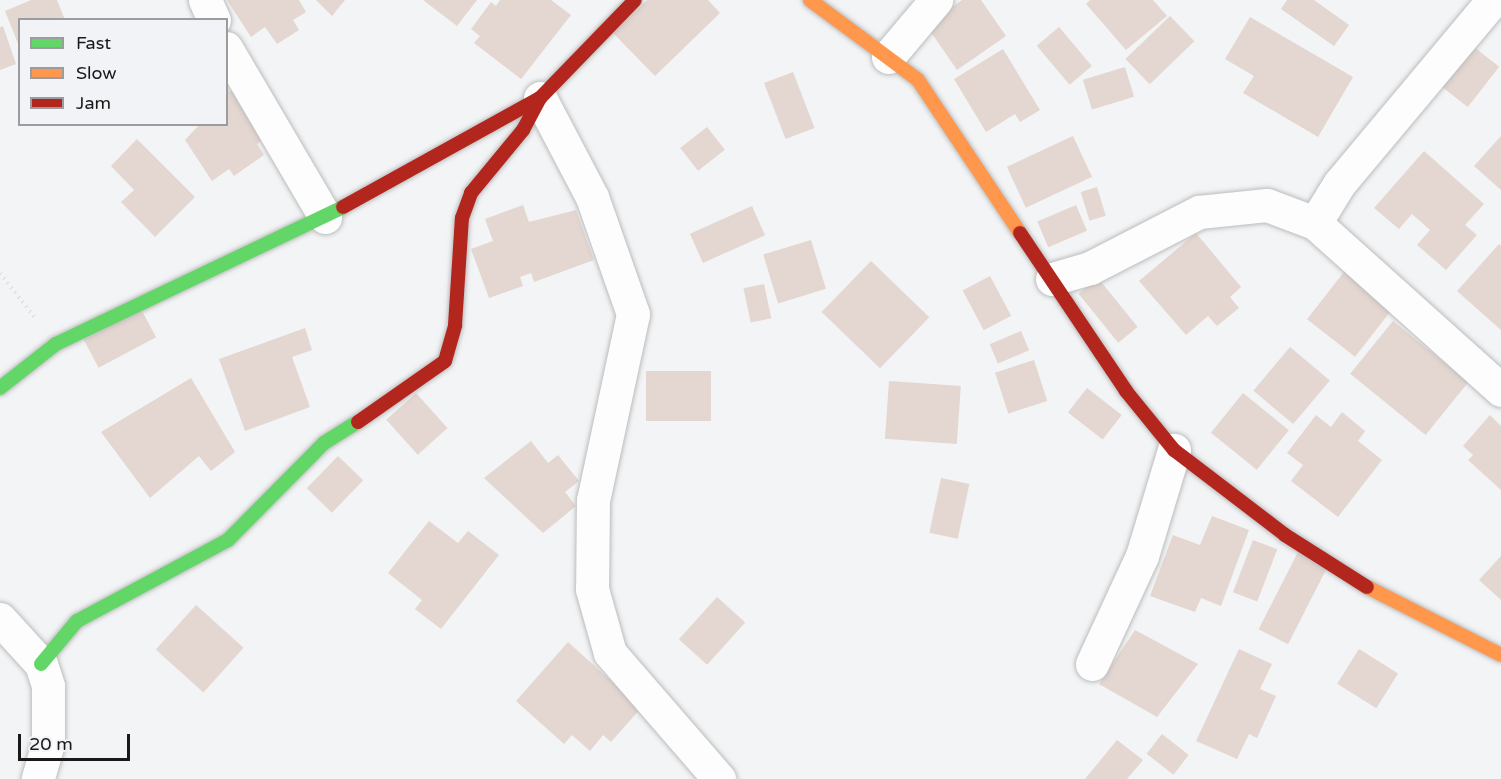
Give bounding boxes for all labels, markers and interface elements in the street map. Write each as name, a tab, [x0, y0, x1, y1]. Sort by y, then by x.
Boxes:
legend	[18, 18, 228, 126]
text: Fast	[76, 32, 111, 54]
text: Slow	[76, 62, 117, 84]
text: Jam	[76, 92, 111, 114]
scale bar	[21, 722, 134, 760]
text: 20 m	[29, 733, 73, 755]

